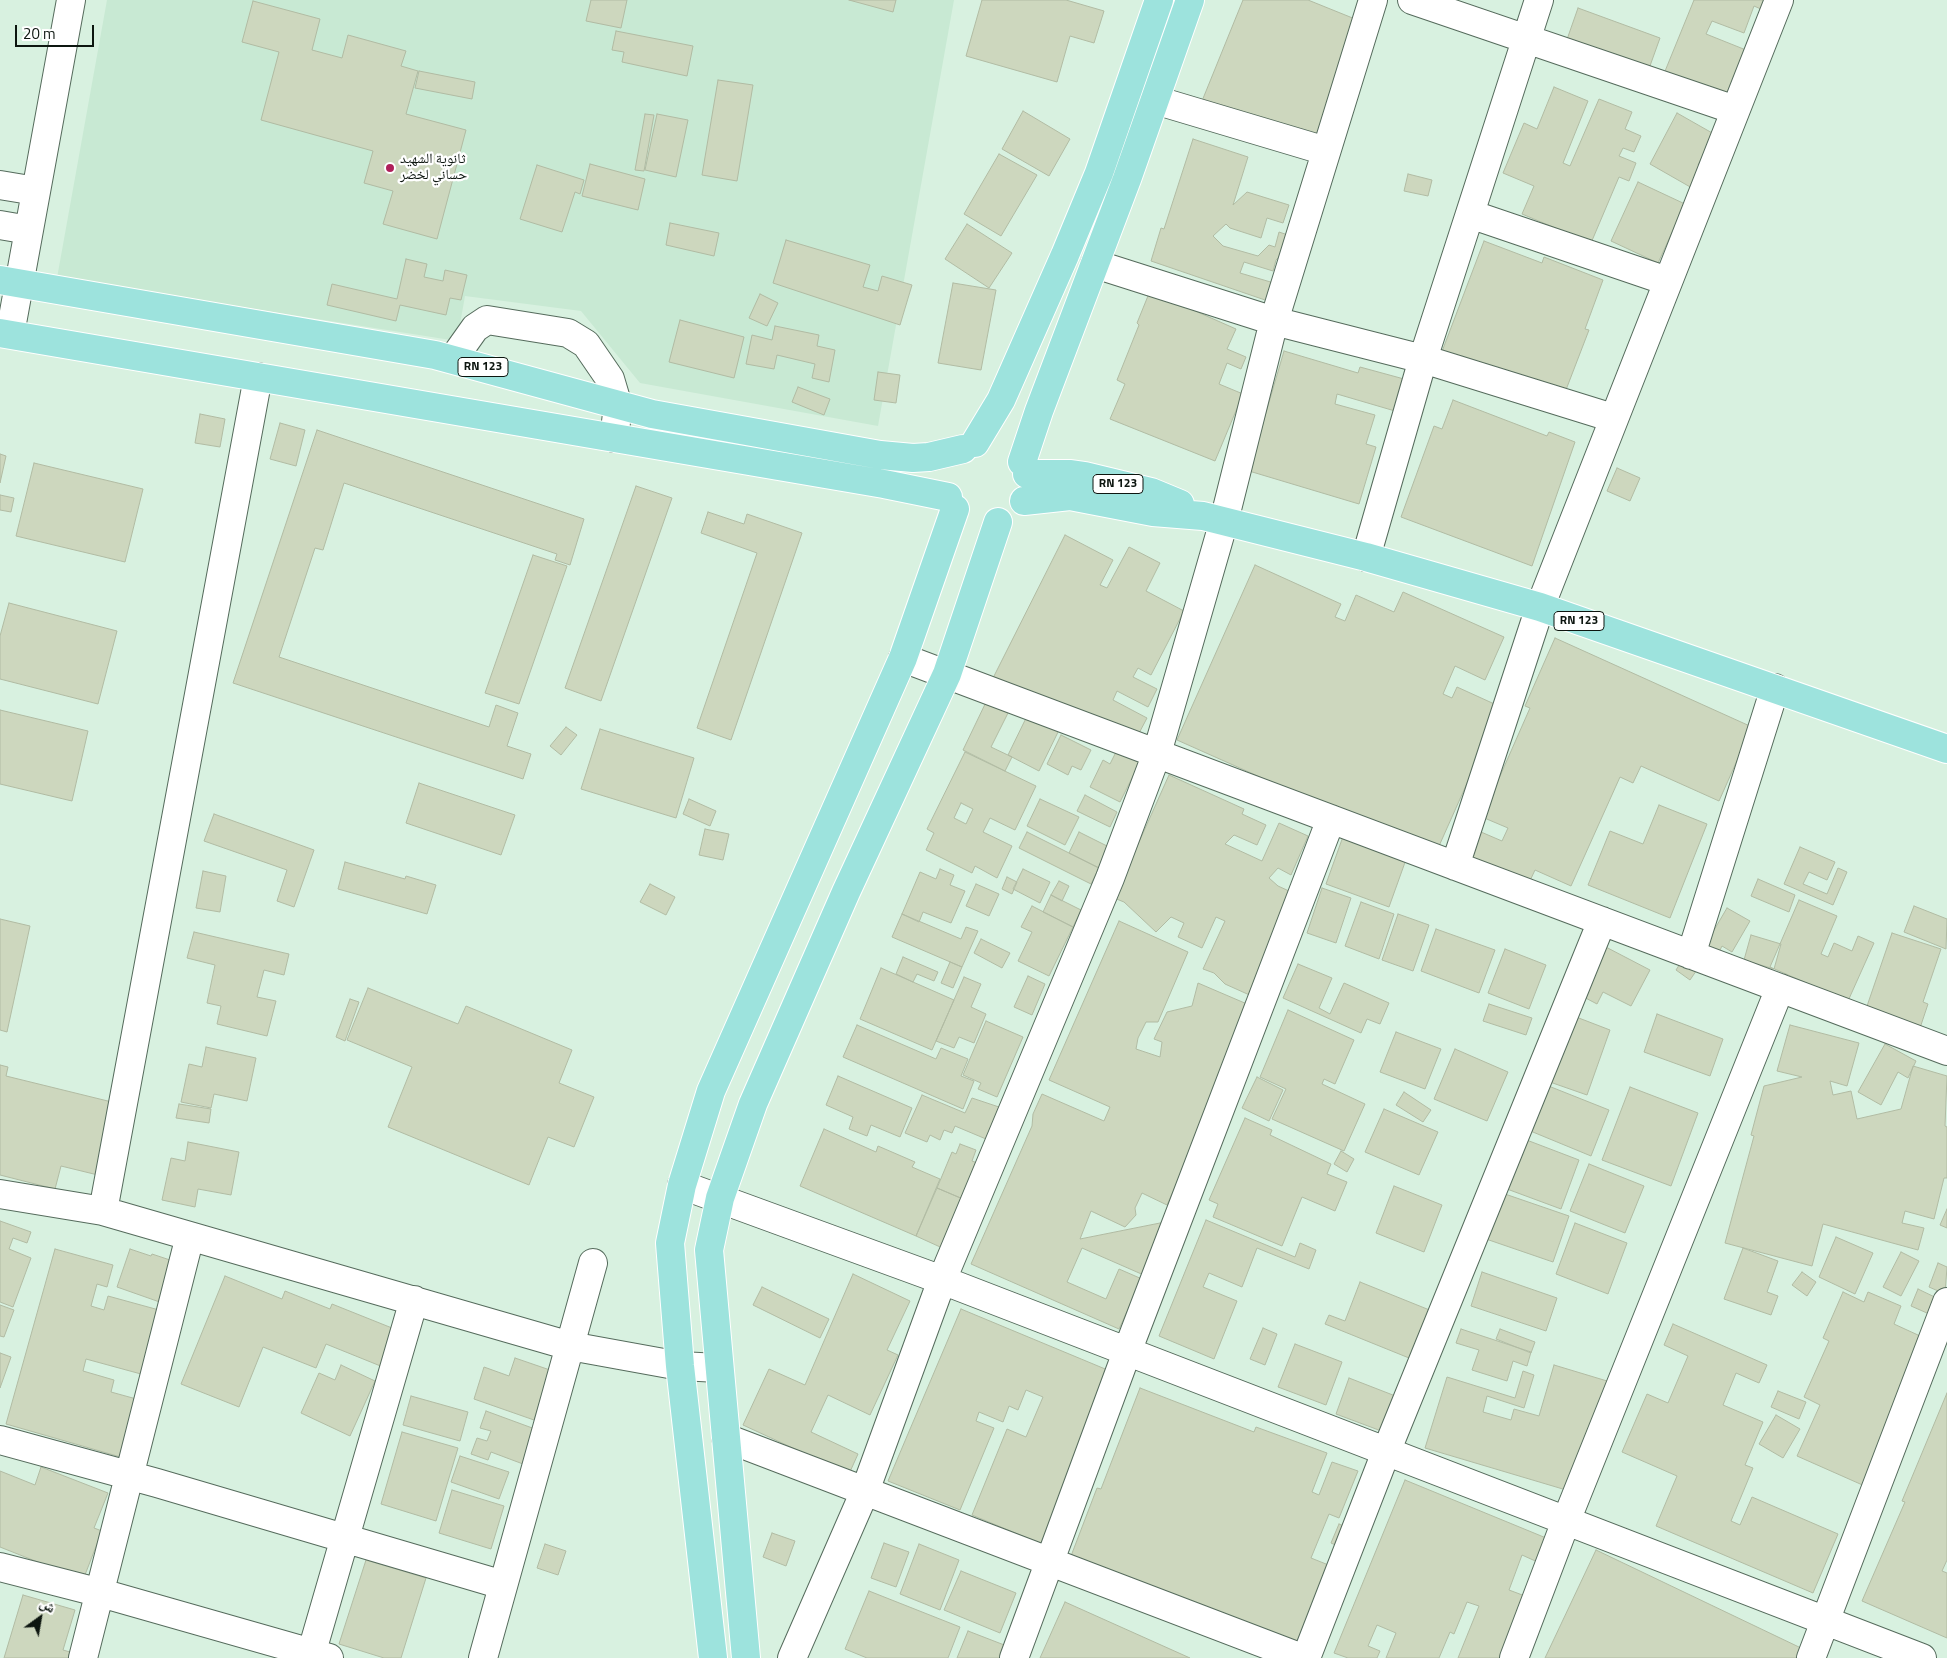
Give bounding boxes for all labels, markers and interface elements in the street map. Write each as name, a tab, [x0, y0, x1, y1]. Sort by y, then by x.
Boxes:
scale bar	[18, 15, 96, 47]
text: 20 m	[23, 22, 56, 45]
place label: ثانوية الشهيد حساني لخضر	[400, 152, 467, 184]
marker: ثانوية الشهيد حساني لخضر	[384, 162, 396, 174]
road number: RN 123	[458, 358, 508, 377]
road number: RN 123	[1093, 474, 1143, 494]
road number: RN 123	[1554, 612, 1604, 630]
text: ش	[36, 1592, 60, 1618]
north arrow	[15, 1593, 65, 1643]

